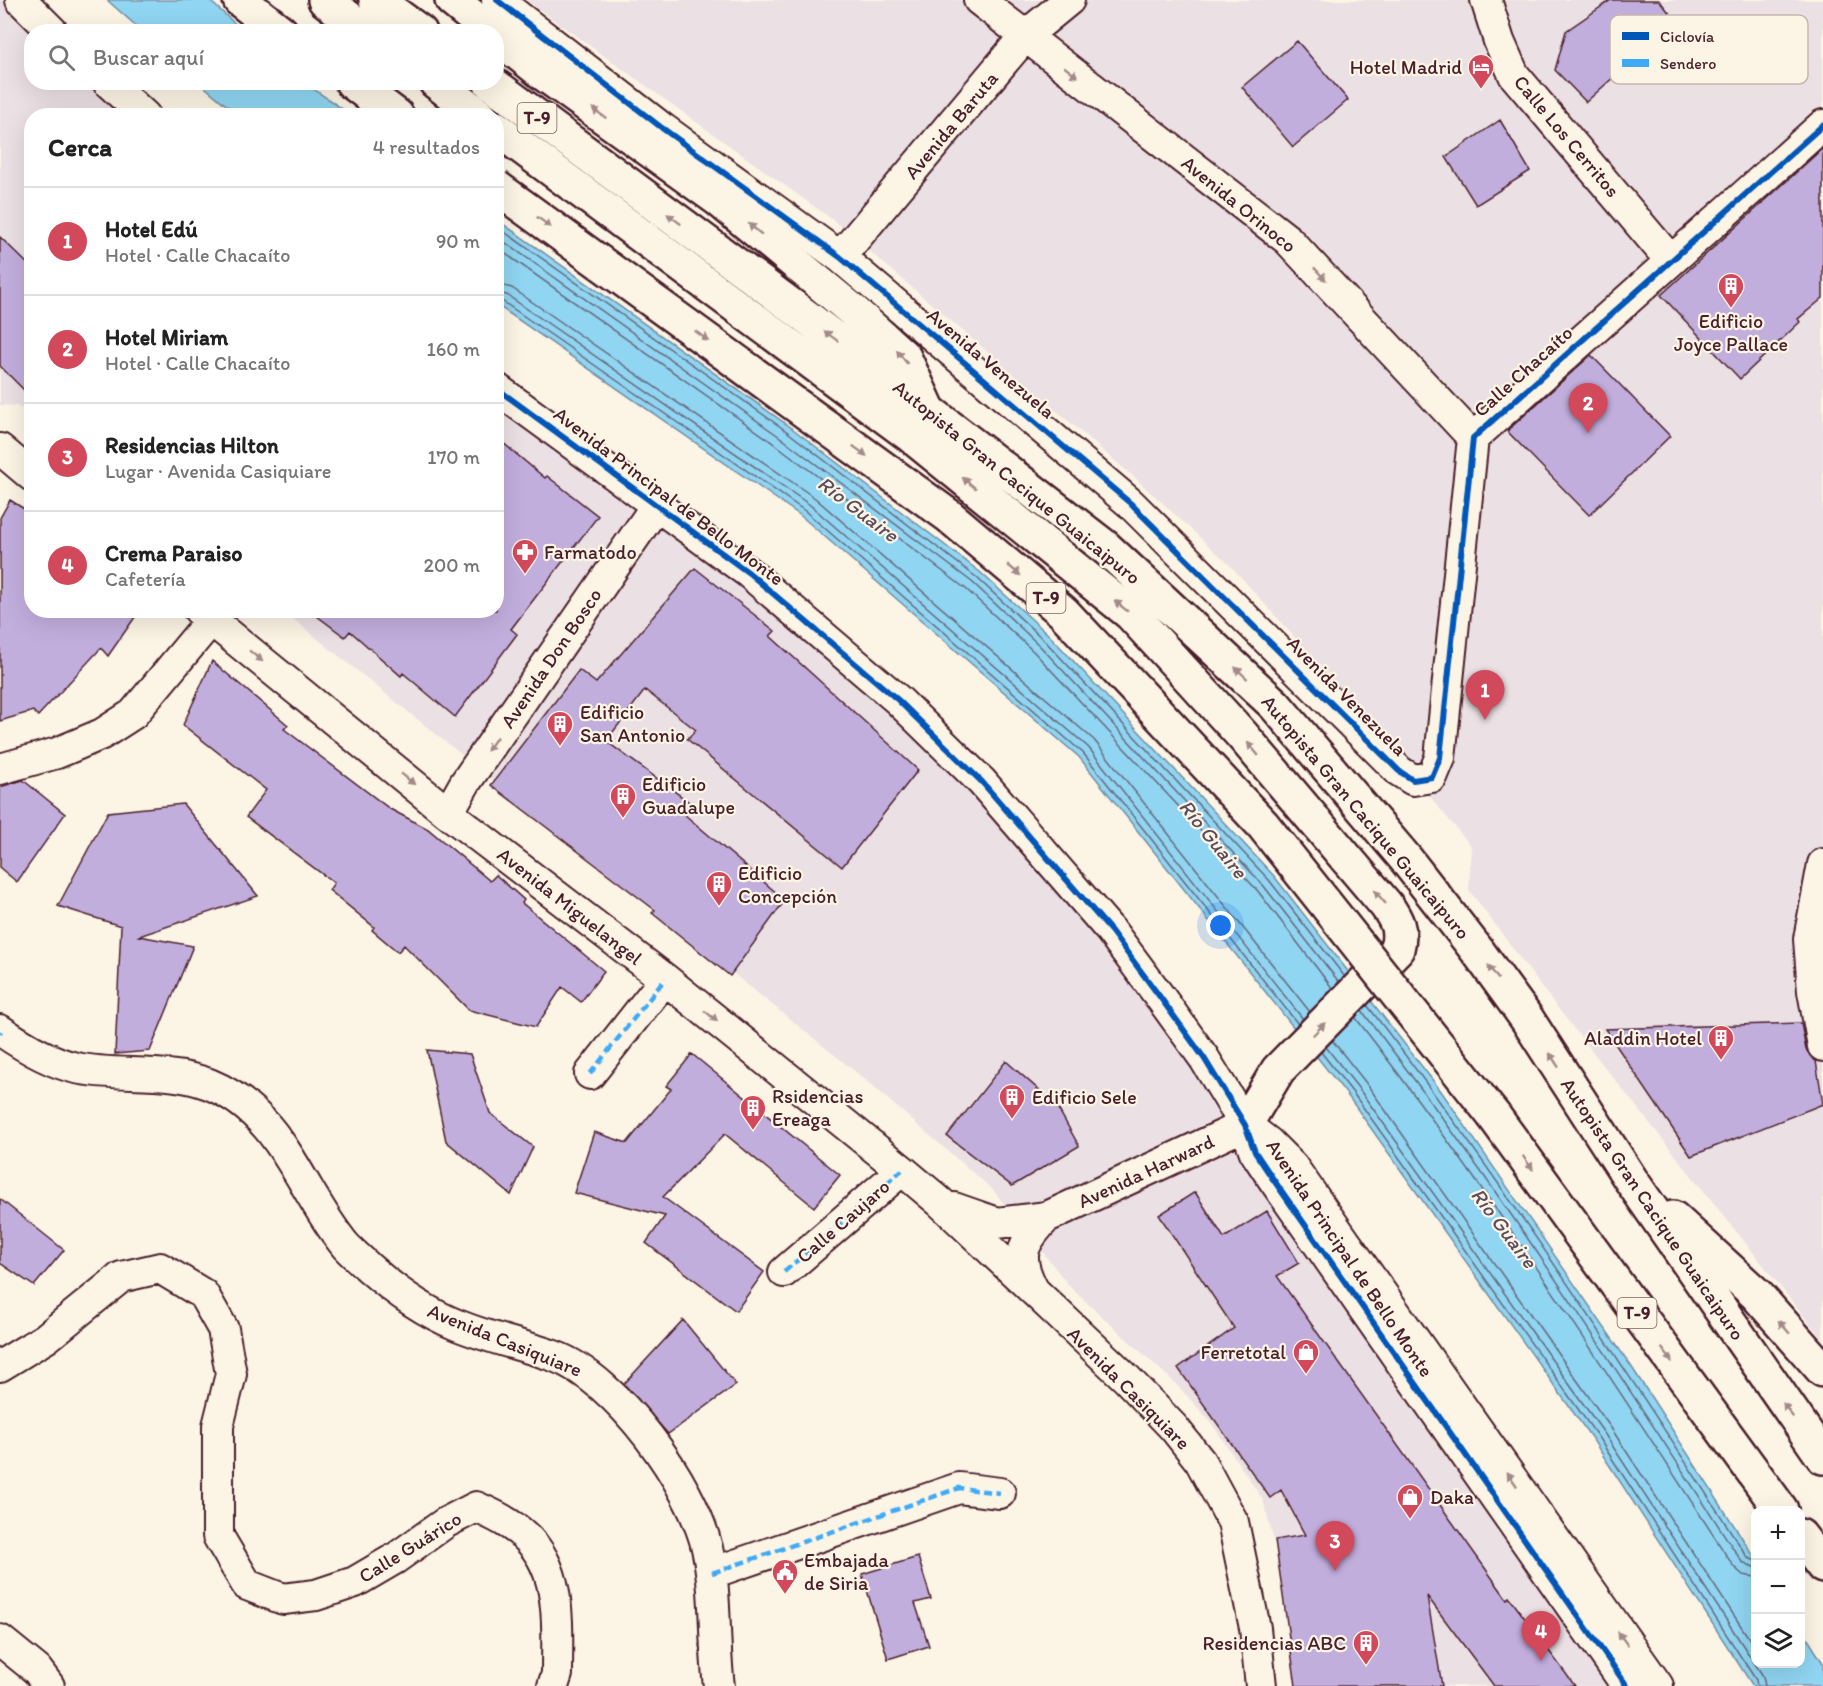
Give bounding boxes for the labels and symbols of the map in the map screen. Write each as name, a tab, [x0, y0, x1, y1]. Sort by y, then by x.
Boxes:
legend	[1610, 15, 1808, 84]
text: Ciclovía	[1660, 27, 1715, 46]
hotel icon: Hotel Madrid	[1466, 52, 1496, 90]
text: Sendero	[1660, 54, 1716, 73]
place label: Hotel Madrid	[1350, 55, 1462, 79]
street label: Avenida Baruta	[899, 66, 1003, 184]
one-way arrow	[1064, 66, 1079, 78]
street label: Calle Los Cerritos	[1509, 70, 1625, 202]
road number: T-9	[518, 103, 556, 133]
one-way arrow	[591, 107, 607, 119]
street label: Avenida Orinoco	[1177, 150, 1301, 258]
one-way arrow	[666, 213, 682, 226]
one-way arrow	[535, 216, 551, 228]
one-way arrow	[747, 223, 763, 236]
one-way arrow	[1313, 267, 1327, 282]
building icon: Edificio Joyce Pallace	[1716, 271, 1746, 309]
street label: Avenida Venezuela	[922, 303, 1060, 424]
place label: Edificio Joyce Pallace	[1674, 309, 1788, 356]
street label: Calle Chacaíto	[1469, 320, 1577, 422]
one-way arrow	[693, 330, 709, 342]
one-way arrow	[823, 330, 838, 342]
one-way arrow	[895, 349, 908, 365]
street label: Autopista Gran Cacique Guaicaipuro	[888, 375, 1146, 589]
pin: 2	[1568, 384, 1608, 433]
street label: Avenida Principal de Bello Monte	[549, 402, 789, 590]
one-way arrow	[851, 445, 867, 457]
water label: Río Guaire	[813, 470, 904, 548]
one-way arrow	[961, 477, 977, 490]
pharmacy icon: Farmatodo	[510, 537, 540, 575]
place label: Farmatodo	[544, 540, 637, 564]
one-way arrow	[1006, 563, 1021, 576]
road number: T-9	[1026, 583, 1066, 613]
street label: Avenida Don Bosco	[495, 584, 607, 732]
one-way arrow	[1113, 599, 1129, 612]
street label: Avenida Venezuela	[1282, 631, 1412, 761]
one-way arrow	[248, 650, 264, 663]
one-way arrow	[1234, 667, 1248, 681]
pin: 1	[1466, 670, 1504, 720]
street label: Autopista Gran Cacique Guaicaipuro	[1257, 690, 1475, 944]
place label: Edificio San Antonio	[580, 700, 685, 747]
building icon: Edificio San Antonio	[545, 709, 575, 747]
one-way arrow	[486, 736, 498, 752]
one-way arrow	[1247, 741, 1260, 757]
one-way arrow	[400, 772, 415, 785]
place label: Edificio Guadalupe	[642, 772, 735, 819]
building icon: Edificio Guadalupe	[608, 781, 638, 819]
water label: Río Guaire	[1174, 794, 1253, 884]
street label: Avenida Miguelangel	[493, 842, 648, 970]
place label: Edificio Concepción	[738, 861, 837, 908]
building icon: Edificio Concepción	[704, 869, 734, 907]
one-way arrow	[1374, 890, 1387, 905]
your location	[1206, 911, 1235, 940]
one-way arrow	[1487, 964, 1499, 980]
one-way arrow	[703, 1009, 719, 1022]
one-way arrow	[1311, 1022, 1325, 1036]
building icon: Aladdin Hotel	[1706, 1023, 1736, 1061]
place label: Aladdin Hotel	[1584, 1026, 1702, 1050]
one-way arrow	[1548, 1052, 1559, 1068]
street label: Autopista Gran Cacique Guaicaipuro	[1556, 1073, 1750, 1345]
building icon: Edificio Sele	[997, 1082, 1027, 1120]
place label: Rsidencias Ereaga	[772, 1084, 864, 1131]
place label: Edificio Sele	[1032, 1085, 1137, 1109]
building icon: Rsidencias Ereaga	[738, 1093, 768, 1131]
street label: Avenida Harward	[1074, 1129, 1218, 1213]
street label: Avenida Principal de Bello Monte	[1261, 1135, 1439, 1381]
one-way arrow	[1522, 1156, 1534, 1171]
street label: Calle Caujaro	[791, 1174, 895, 1268]
water label: Río Guaire	[1466, 1183, 1543, 1274]
street label: Avenida Casiquiare	[424, 1298, 586, 1382]
road number: T-9	[1618, 1298, 1656, 1328]
one-way arrow	[1777, 1319, 1791, 1334]
street label: Avenida Casiquiare	[1063, 1322, 1195, 1454]
shop icon: Ferretotal	[1291, 1337, 1321, 1375]
place label: Ferretotal	[1201, 1340, 1286, 1364]
one-way arrow	[1661, 1348, 1673, 1363]
one-way arrow	[1782, 1403, 1794, 1419]
one-way arrow	[1506, 1471, 1518, 1487]
shop icon: Daka	[1395, 1482, 1425, 1520]
place label: Daka	[1430, 1485, 1474, 1509]
street label: Calle Guárico	[354, 1506, 466, 1588]
pin: 3	[1316, 1522, 1354, 1571]
place label: Embajada de Siria	[804, 1548, 889, 1595]
public building icon: Embajada de Siria	[770, 1557, 800, 1595]
pin: 4	[1522, 1612, 1560, 1661]
building icon: Residencias ABC	[1351, 1628, 1381, 1666]
place label: Residencias ABC	[1202, 1631, 1346, 1655]
one-way arrow	[1618, 1631, 1630, 1646]

